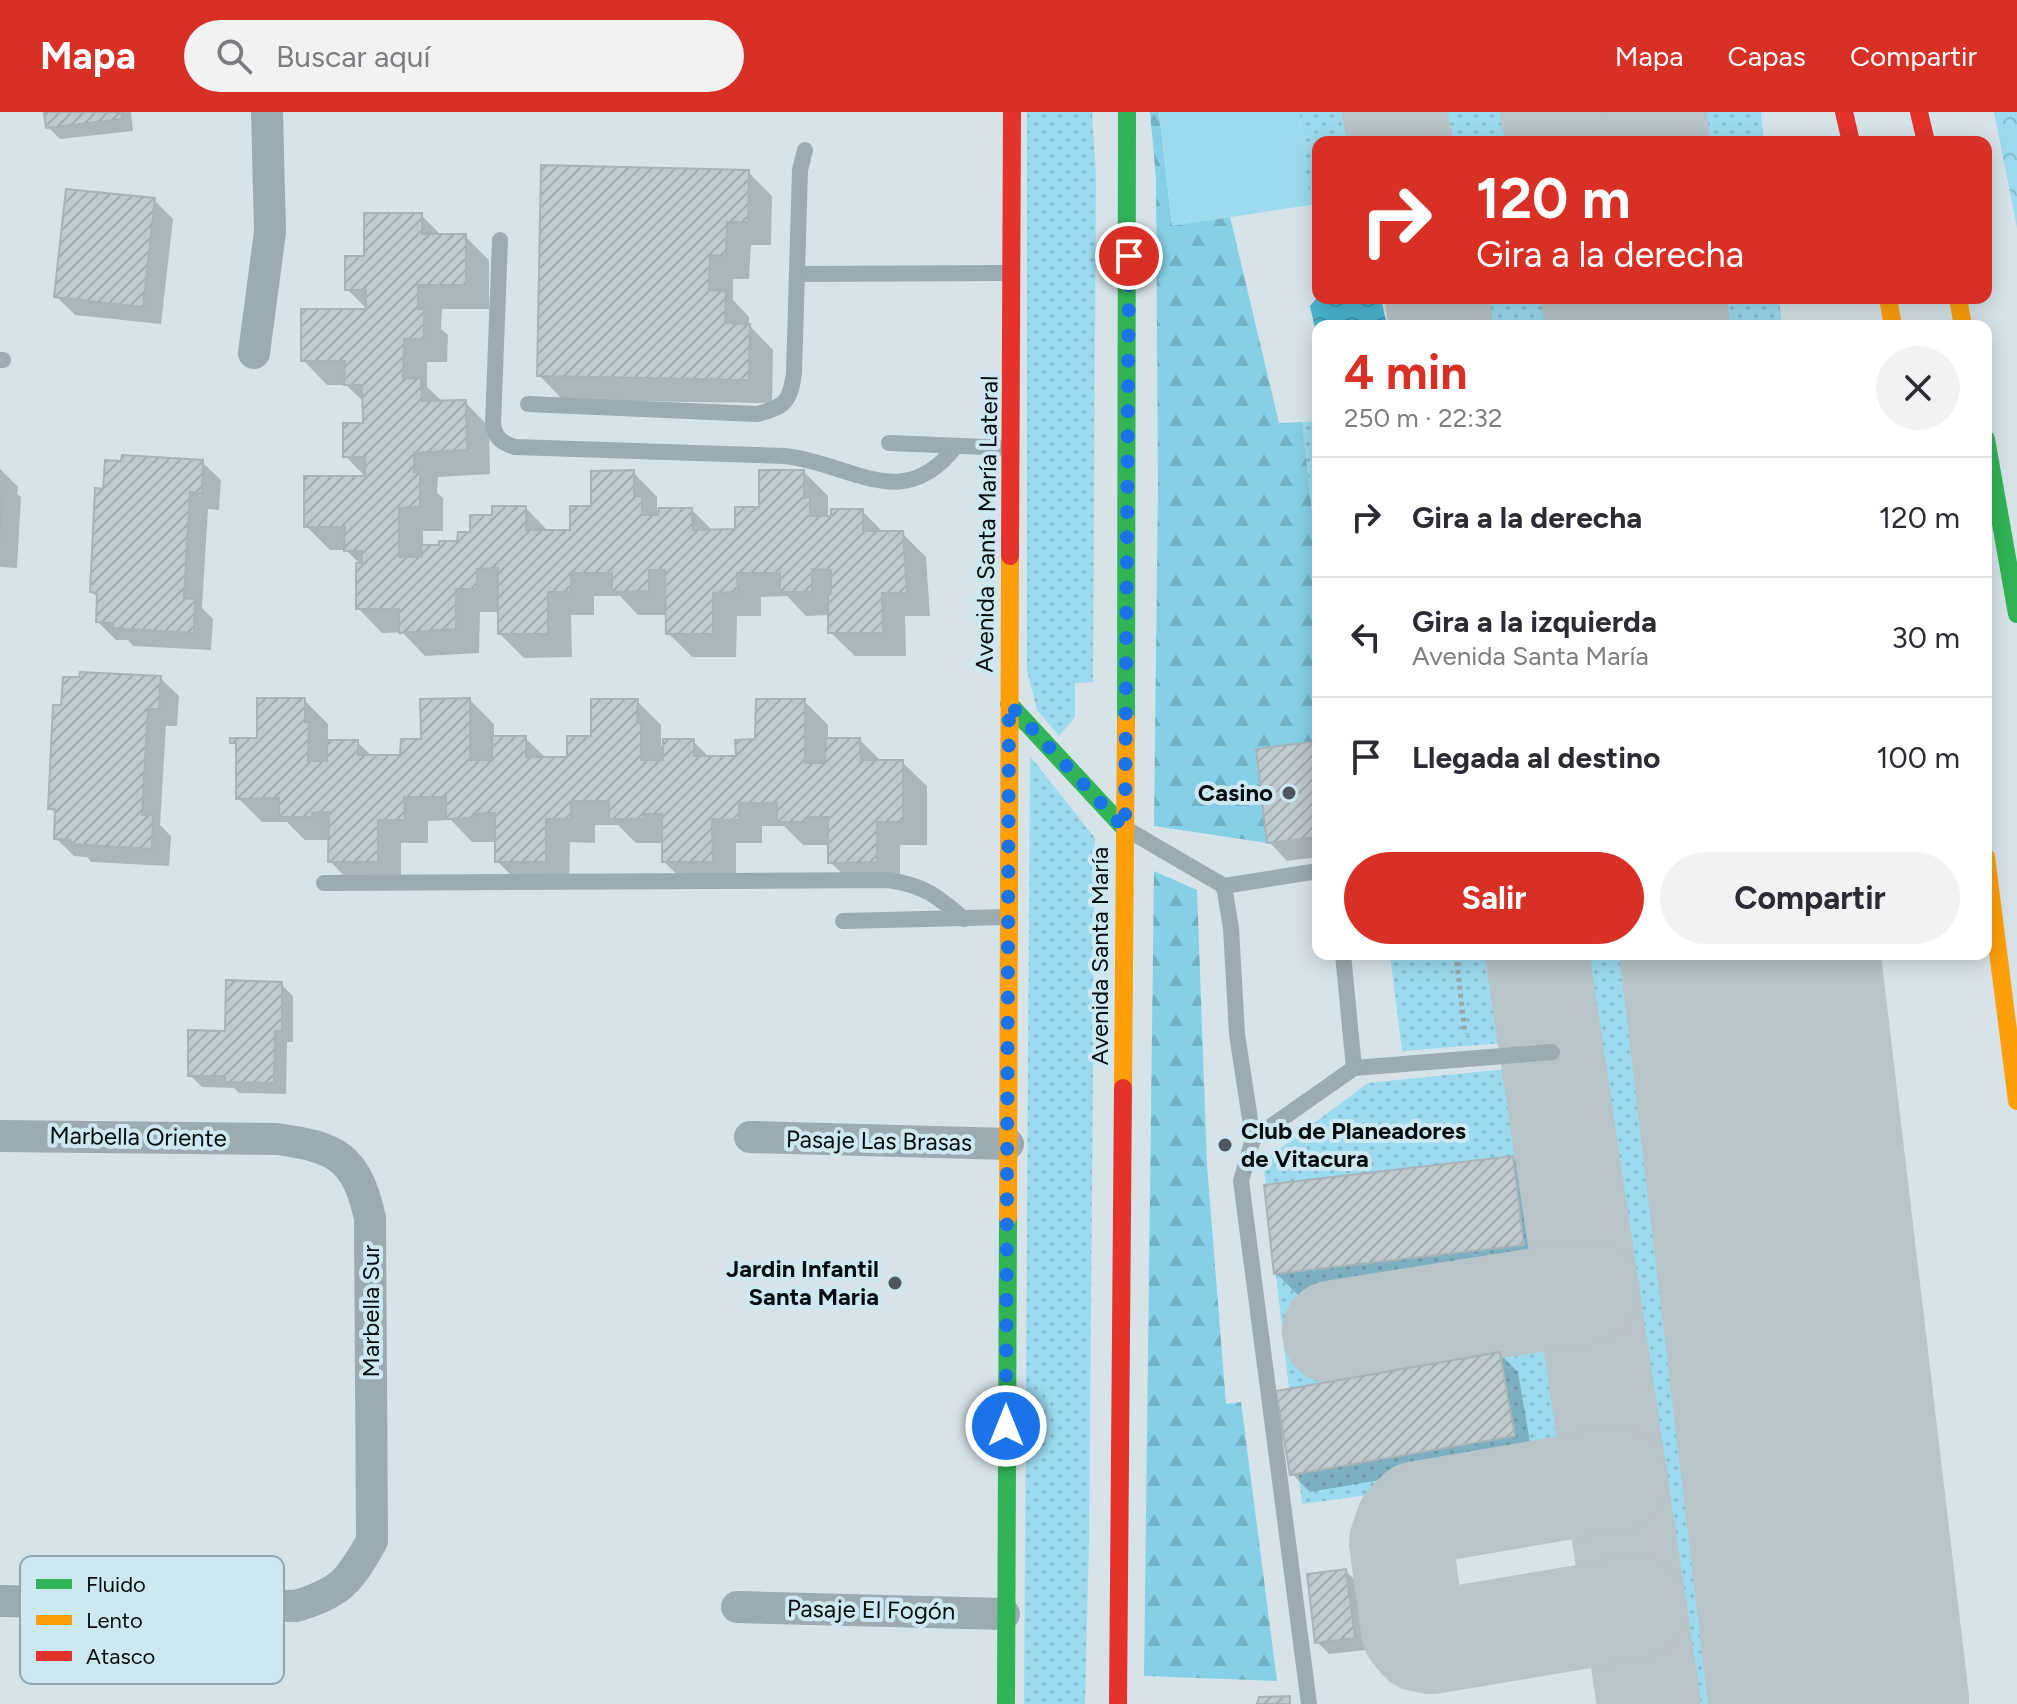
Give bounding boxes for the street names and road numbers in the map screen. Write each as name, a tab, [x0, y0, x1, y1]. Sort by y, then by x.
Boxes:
street label: Avenida Santa María Lateral	[969, 375, 1004, 673]
street label: Avenida Santa María	[1085, 847, 1114, 1065]
street label: Marbella Oriente	[49, 1120, 227, 1153]
street label: Pasaje Las Brasas	[786, 1124, 972, 1157]
street label: Marbella Sur	[356, 1245, 385, 1377]
street label: Pasaje El Fogón	[787, 1594, 955, 1625]

